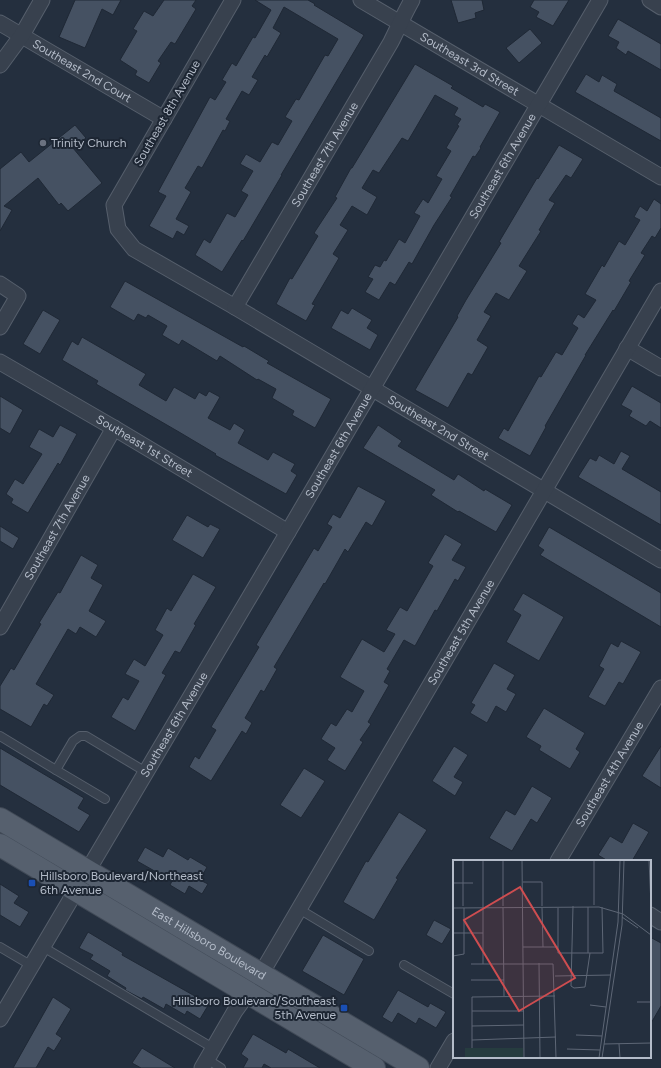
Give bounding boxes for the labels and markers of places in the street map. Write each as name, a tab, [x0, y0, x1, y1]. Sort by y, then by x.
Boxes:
place label: Trinity Church	[51, 136, 127, 150]
marker: Trinity Church	[38, 138, 48, 148]
place label: Hillsboro Boulevard/Northeast 6th Avenue	[40, 869, 203, 897]
marker: Hillsboro Boulevard/Northeast 6th Avenue	[27, 878, 37, 888]
place label: Hillsboro Boulevard/Southeast 5th Avenue	[172, 994, 336, 1022]
marker: Hillsboro Boulevard/Southeast 5th Avenue	[339, 1003, 349, 1013]

